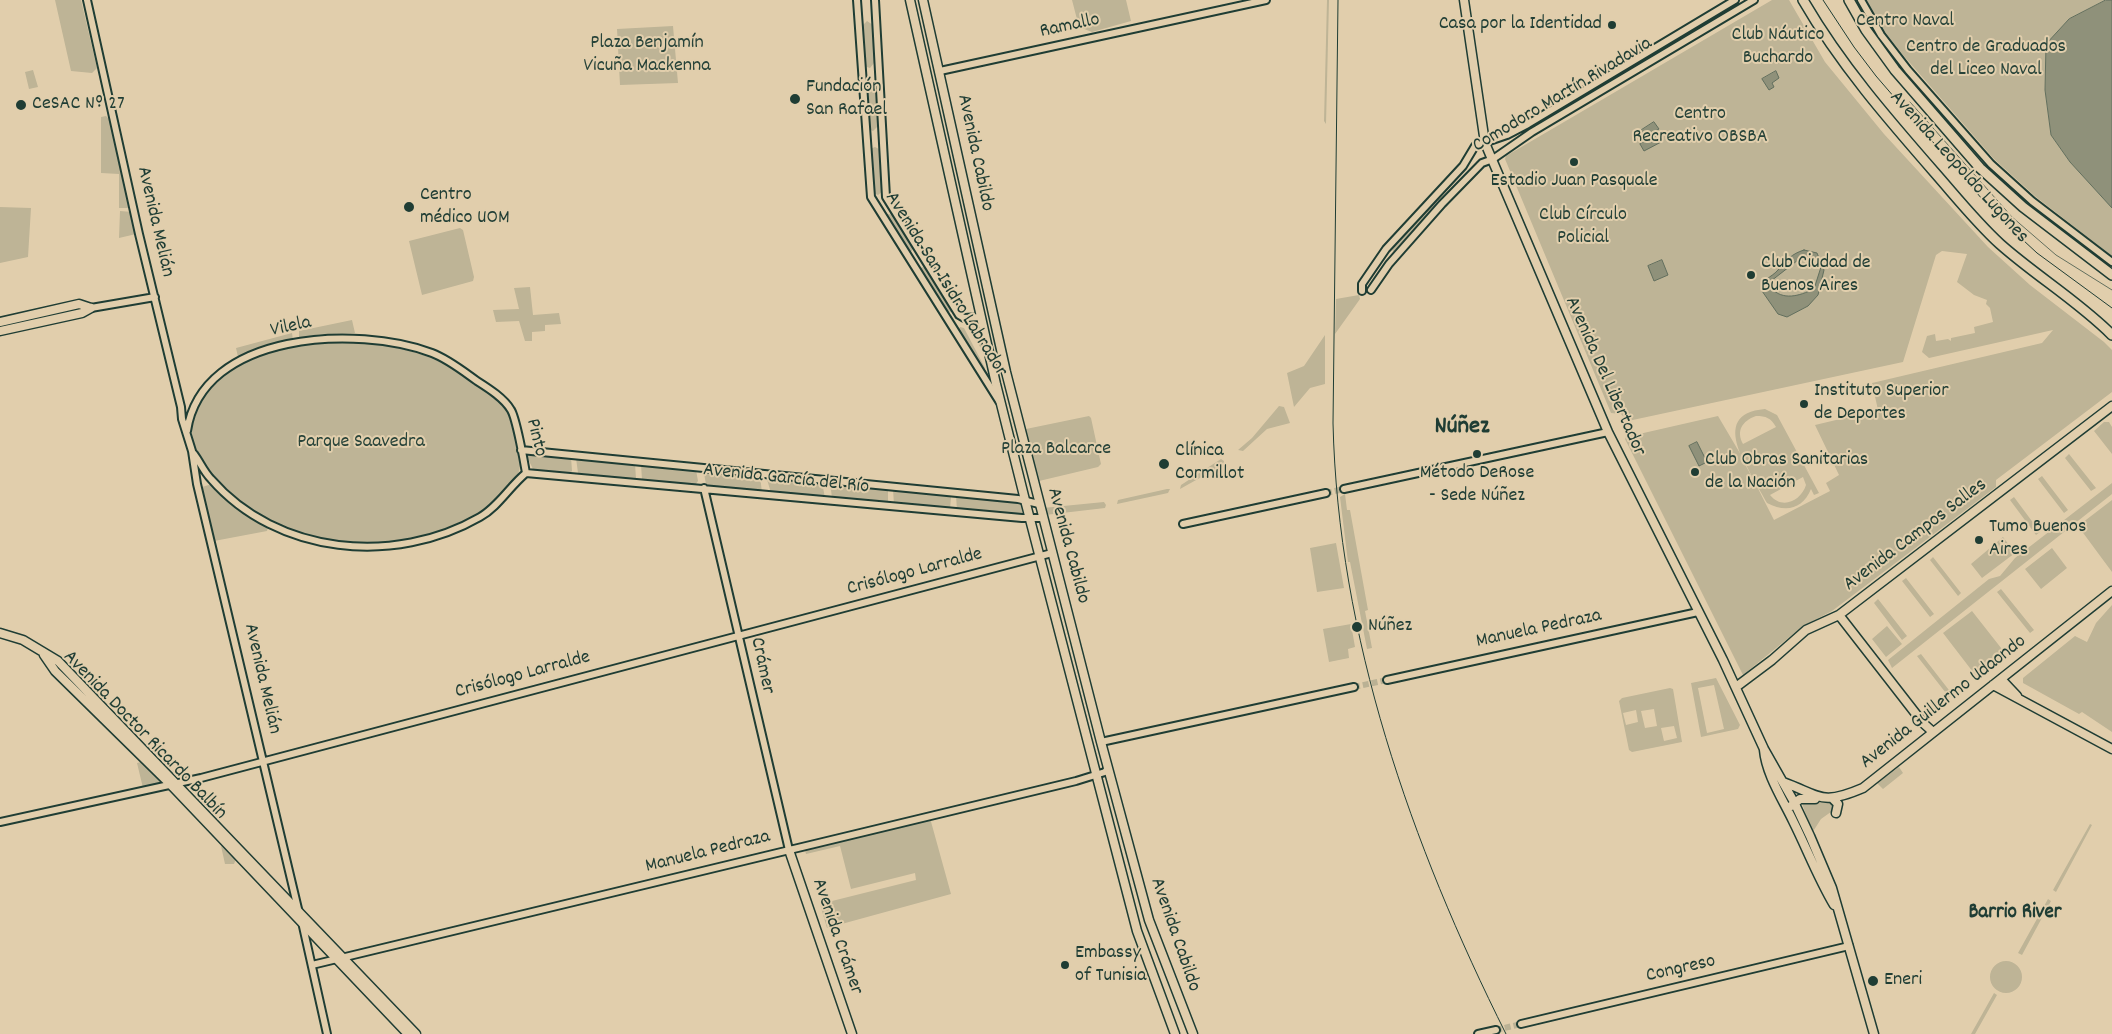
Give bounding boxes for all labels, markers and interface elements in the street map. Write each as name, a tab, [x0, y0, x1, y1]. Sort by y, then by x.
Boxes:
street label: Ramallo	[1038, 9, 1102, 45]
park label: Centro Naval	[1856, 10, 1954, 34]
place label: Casa por la Identidad	[1439, 13, 1602, 37]
marker: Casa por la Identidad	[1606, 19, 1618, 31]
park label: Club Náutico Buchardo	[1732, 24, 1824, 71]
park label: Plaza Benjamín Vicuña Mackenna	[583, 32, 711, 79]
street label: Comodoro Martín Rivadavia	[1469, 33, 1657, 159]
park label: Centro de Graduados del Liceo Naval	[1906, 36, 2066, 83]
place label: Fundación San Rafael	[806, 76, 887, 123]
street label: Avenida Leopoldo Lugones	[1883, 87, 2033, 249]
marker: Fundación San Rafael	[788, 92, 802, 106]
street label: Avenida Cabildo	[950, 92, 998, 214]
place label: CeSAC Nº 27	[32, 93, 125, 117]
marker: CeSAC Nº 27	[14, 98, 28, 112]
park label: Centro Recreativo OBSBA	[1632, 103, 1768, 150]
marker: Estadio Juan Pasquale	[1568, 156, 1580, 168]
street label: Avenida Melián	[130, 165, 178, 279]
place label: Estadio Juan Pasquale	[1490, 170, 1658, 194]
place label: Centro médico UOM	[420, 184, 510, 231]
street label: Avenida San Isidro Labrador	[878, 188, 1012, 382]
marker: Centro médico UOM	[402, 200, 416, 214]
park label: Club Círculo Policial	[1539, 204, 1627, 251]
place label: Club Ciudad de Buenos Aires	[1761, 252, 1871, 299]
marker: Club Ciudad de Buenos Aires	[1745, 269, 1757, 281]
street label: Avenida Del Libertador	[1558, 294, 1650, 460]
street label: Vilela	[268, 312, 314, 344]
place label: Instituto Superior de Deportes	[1814, 380, 1949, 427]
marker: Instituto Superior de Deportes	[1798, 398, 1810, 410]
district label: Núñez	[1434, 414, 1490, 444]
street label: Pinto	[519, 417, 551, 459]
park label: Parque Saavedra	[297, 431, 425, 455]
park label: Plaza Balcarce	[1001, 438, 1111, 462]
place label: Clínica Cormillot	[1175, 440, 1244, 487]
marker: Método DeRose - Sede Núñez	[1471, 448, 1483, 460]
place label: Club Obras Sanitarias de la Nación	[1705, 449, 1868, 496]
marker: Clínica Cormillot	[1157, 457, 1171, 471]
street label: Avenida García del Río	[702, 459, 870, 501]
place label: Método DeRose - Sede Núñez	[1420, 462, 1534, 509]
marker: Club Obras Sanitarias de la Nación	[1689, 466, 1701, 478]
street label: Avenida Campos Salles	[1840, 474, 1992, 598]
street label: Avenida Cabildo	[1040, 485, 1094, 607]
place label: Tumo Buenos Aires	[1989, 516, 2086, 563]
marker: Tumo Buenos Aires	[1973, 534, 1985, 546]
street label: Crisólogo Larralde	[845, 543, 985, 603]
street label: Manuela Pedraza	[1474, 605, 1604, 655]
place label: Núñez	[1368, 615, 1412, 639]
marker: Núñez	[1350, 620, 1364, 634]
street label: Avenida Melián	[237, 622, 285, 736]
street label: Avenida Guillermo Udaondo	[1856, 631, 2032, 775]
street label: Crámer	[743, 636, 779, 696]
street label: Avenida Doctor Ricardo Balbín	[57, 646, 231, 826]
street label: Crisólogo Larralde	[453, 646, 593, 706]
street label: Manuela Pedraza	[643, 826, 773, 880]
street label: Avenida Cabildo	[1143, 875, 1205, 995]
street label: Avenida Crámer	[805, 876, 867, 998]
district label: Barrio River	[1968, 901, 2062, 927]
place label: Embassy of Tunisia	[1075, 942, 1146, 989]
street label: Congreso	[1644, 950, 1718, 990]
marker: Embassy of Tunisia	[1059, 959, 1071, 971]
place label: Eneri	[1884, 969, 1922, 993]
marker: Eneri	[1866, 974, 1880, 988]

